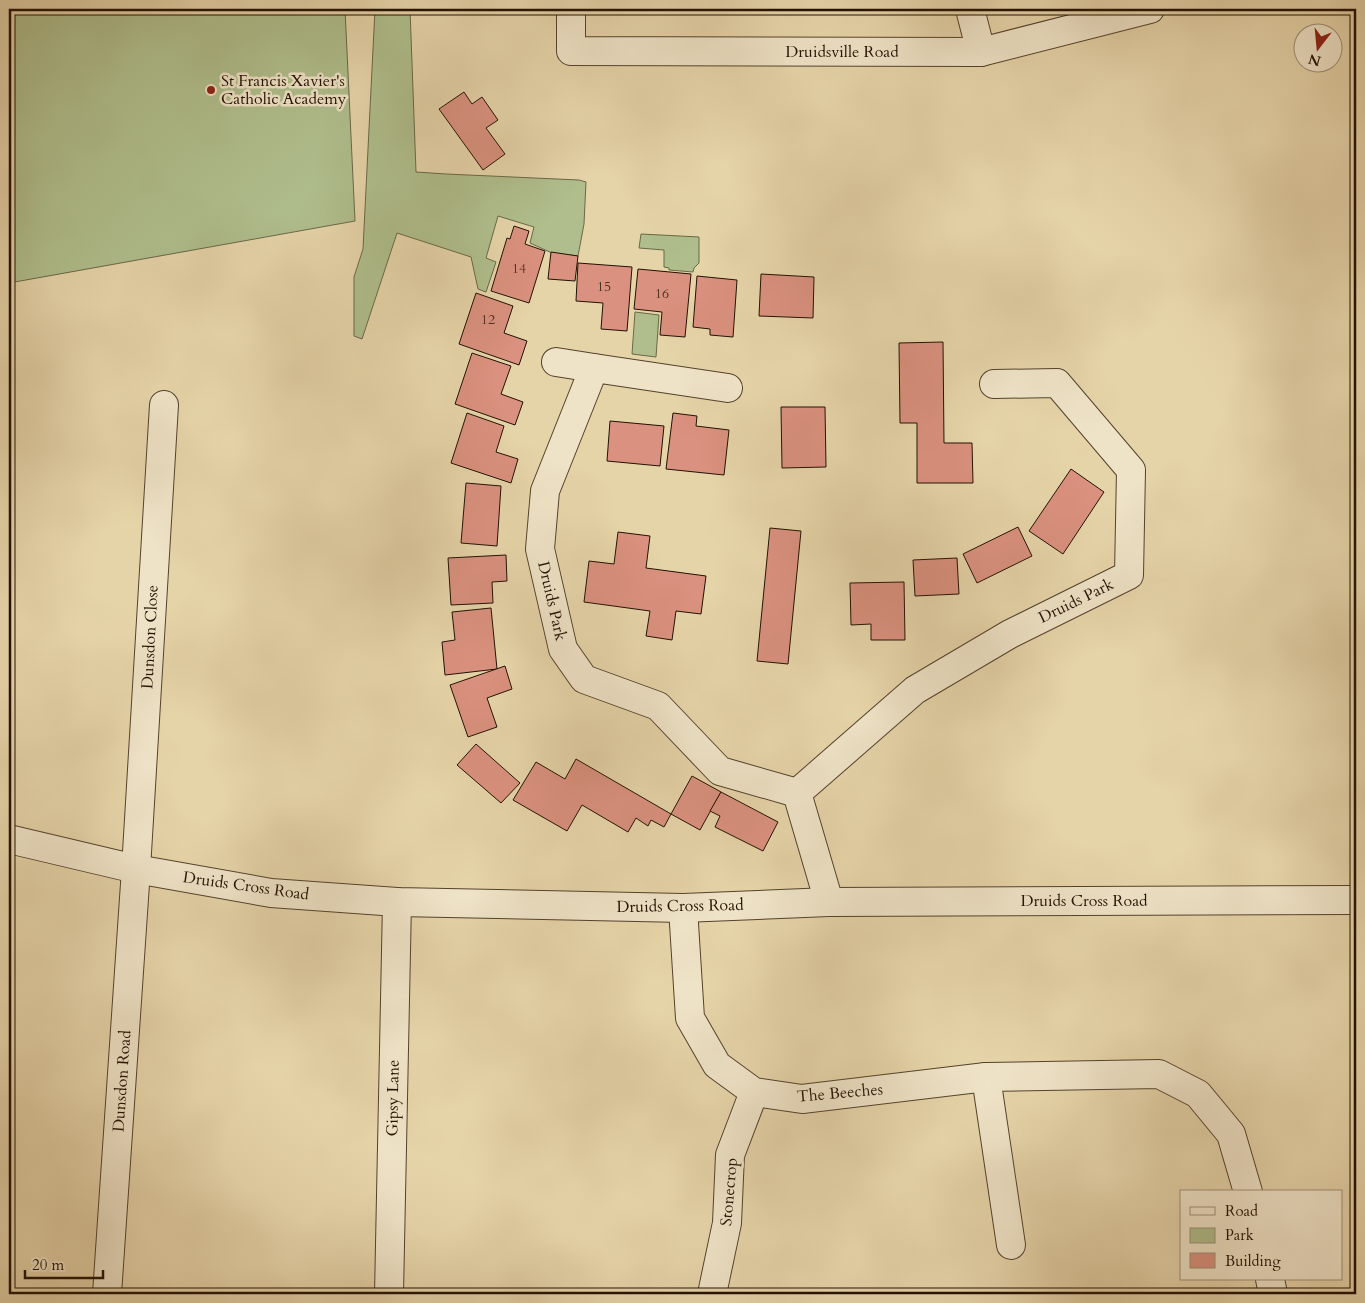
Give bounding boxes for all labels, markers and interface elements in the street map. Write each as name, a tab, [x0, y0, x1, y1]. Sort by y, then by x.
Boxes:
north arrow	[1292, 22, 1342, 72]
street label: Druidsville Road	[785, 41, 899, 63]
text: N	[1306, 49, 1323, 71]
place label: St Francis Xavier's Catholic Academy	[221, 70, 347, 110]
marker: St Francis Xavier's Catholic Academy	[205, 84, 217, 96]
house number: 14	[512, 259, 526, 278]
house number: 15	[597, 277, 611, 296]
house number: 16	[655, 284, 669, 303]
house number: 12	[481, 310, 495, 329]
street label: Druids Park	[532, 559, 572, 643]
street label: Druids Park	[1035, 573, 1118, 629]
street label: Dunsdon Close	[136, 584, 164, 690]
street label: Druids Cross Road	[182, 866, 311, 906]
street label: Druids Cross Road	[1020, 890, 1148, 912]
street label: Druids Cross Road	[616, 894, 744, 918]
street label: Dunsdon Road	[107, 1029, 137, 1133]
street label: Gipsy Lane	[381, 1059, 405, 1137]
street label: The Beeches	[796, 1078, 884, 1108]
street label: Stonecrop	[715, 1157, 743, 1227]
legend	[1180, 1190, 1342, 1280]
text: Road	[1225, 1201, 1258, 1221]
text: Park	[1225, 1225, 1254, 1245]
scale bar	[25, 1248, 102, 1280]
text: Building	[1225, 1251, 1281, 1271]
text: 20 m	[32, 1255, 64, 1275]

